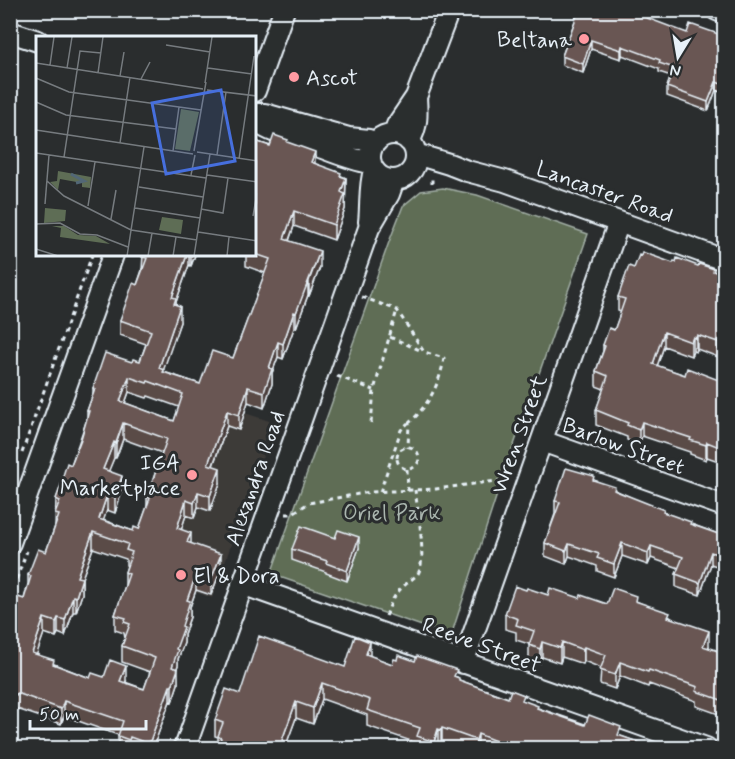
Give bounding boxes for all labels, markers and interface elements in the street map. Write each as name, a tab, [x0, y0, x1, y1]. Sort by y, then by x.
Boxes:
place label: Beltana	[497, 27, 573, 55]
north arrow	[648, 27, 708, 87]
marker: Beltana	[577, 32, 591, 46]
inset map	[36, 36, 256, 256]
text: N	[668, 59, 683, 82]
place label: Ascot	[306, 65, 358, 93]
marker: Ascot	[287, 70, 301, 84]
street label: Lancaster Road	[532, 155, 677, 231]
street label: Wren Street	[485, 371, 554, 498]
street label: Alexandra Road	[220, 407, 292, 550]
street label: Barlow Street	[558, 412, 688, 482]
place label: IGA Marketplace	[60, 450, 180, 503]
marker: IGA Marketplace	[185, 468, 199, 482]
park label: Oriel Park	[343, 500, 441, 528]
place label: El & Dora	[193, 563, 280, 591]
marker: El & Dora	[174, 568, 188, 582]
street label: Reeve Street	[418, 611, 545, 680]
scale bar	[30, 693, 146, 731]
text: 50 m	[39, 703, 79, 727]

